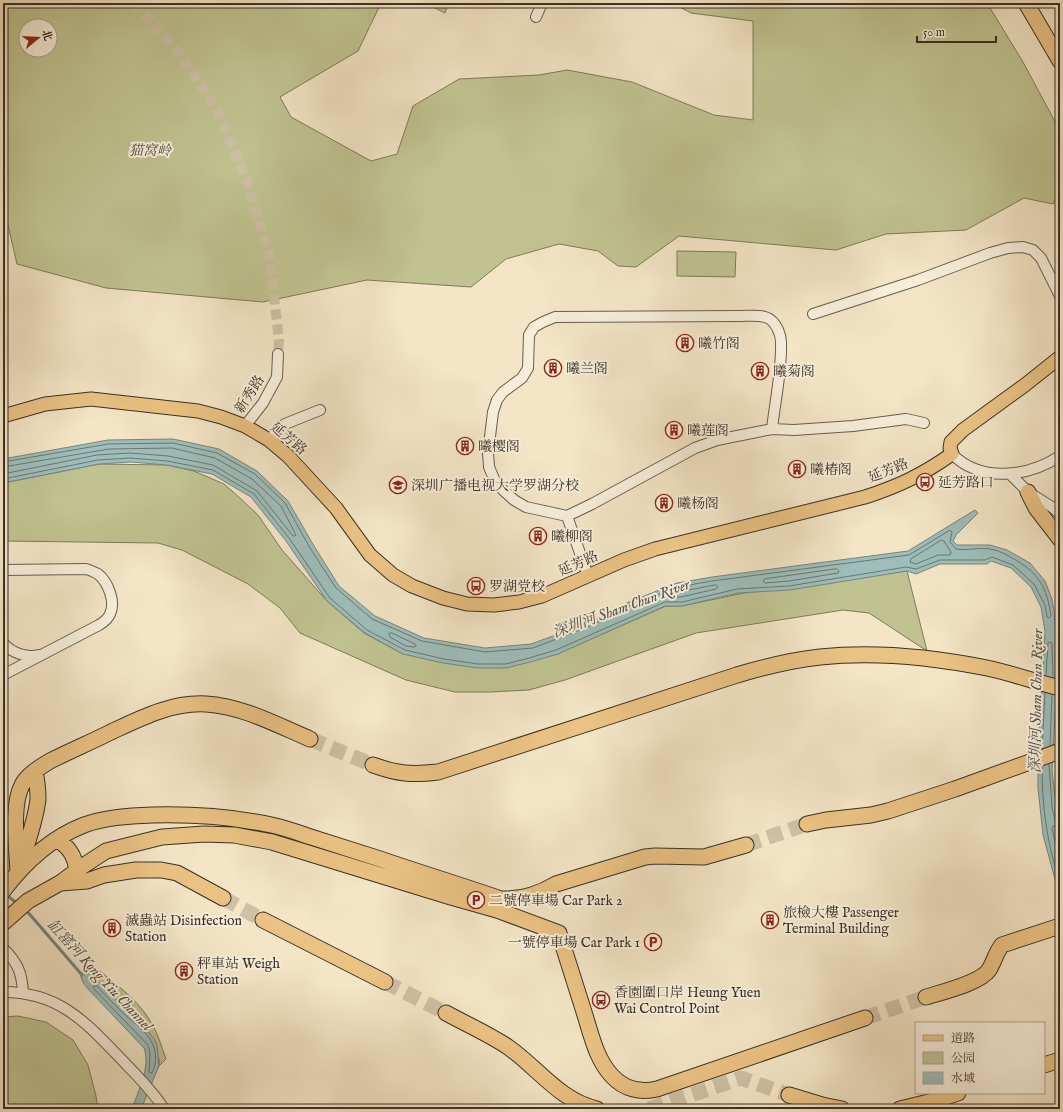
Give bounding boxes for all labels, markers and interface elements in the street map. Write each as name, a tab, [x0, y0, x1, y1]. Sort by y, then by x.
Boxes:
north arrow	[18, 18, 58, 58]
scale bar	[917, 18, 996, 44]
text: 50 m	[923, 25, 945, 40]
text: 北	[38, 28, 55, 43]
park label: 猫窝岭	[129, 142, 172, 160]
building icon: 曦竹阁	[675, 333, 695, 353]
place label: 曦竹阁	[698, 335, 740, 353]
building icon: 曦兰阁	[543, 358, 563, 378]
place label: 曦兰阁	[566, 360, 608, 378]
building icon: 曦菊阁	[750, 361, 770, 381]
place label: 曦菊阁	[773, 363, 815, 381]
street label: 新秀路	[231, 372, 269, 417]
street label: 延芳路	[266, 418, 310, 459]
building icon: 曦莲阁	[664, 420, 684, 440]
place label: 曦莲阁	[687, 422, 729, 440]
building icon: 曦樱阁	[455, 436, 475, 456]
place label: 曦樱阁	[478, 438, 520, 456]
street label: 延芳路	[866, 455, 911, 487]
building icon: 曦椿阁	[787, 459, 807, 479]
place label: 曦椿阁	[810, 461, 852, 479]
bus stop icon: 延芳路口	[915, 472, 935, 492]
place label: 延芳路口	[938, 474, 994, 492]
school or university icon: 深圳广播电视大学罗湖分校	[388, 475, 408, 495]
place label: 深圳广播电视大学罗湖分校	[411, 477, 579, 495]
building icon: 曦杨阁	[654, 493, 674, 513]
place label: 曦杨阁	[677, 495, 719, 513]
building icon: 曦柳阁	[528, 526, 548, 546]
place label: 曦柳阁	[551, 528, 593, 546]
street label: 延芳路	[556, 547, 601, 581]
water label: 深圳河 Sham Chun River	[550, 575, 693, 642]
bus stop icon: 罗湖党校	[466, 576, 486, 596]
place label: 罗湖党校	[489, 578, 545, 596]
water label: 深圳河 Sham Chun River	[1026, 628, 1047, 773]
parking icon: 二號停車場 Car Park 2	[466, 890, 486, 910]
place label: 二號停車場 Car Park 2	[489, 892, 623, 910]
place label: 旅檢大樓 Passenger Terminal Building	[783, 904, 899, 938]
building icon: 旅檢大樓 Passenger Terminal Building	[760, 910, 780, 930]
place label: 滅蟲站 Disinfection Station	[125, 912, 243, 946]
water label: 缸窰河 Kong Yiu Channel	[42, 916, 157, 1037]
building icon: 滅蟲站 Disinfection Station	[102, 918, 122, 938]
parking icon: 一號停車場 Car Park 1	[643, 932, 663, 952]
place label: 一號停車場 Car Park 1	[508, 934, 640, 952]
place label: 秤車站 Weigh Station	[197, 955, 280, 989]
building icon: 秤車站 Weigh Station	[174, 961, 194, 981]
place label: 香園圍口岸 Heung Yuen Wai Control Point	[614, 984, 761, 1018]
bus stop icon: 香園圍口岸 Heung Yuen Wai Control Point	[591, 990, 611, 1010]
legend	[915, 1022, 1045, 1094]
text: 道路	[951, 1031, 975, 1046]
text: 公园	[951, 1051, 975, 1066]
text: 水域	[951, 1071, 975, 1086]

